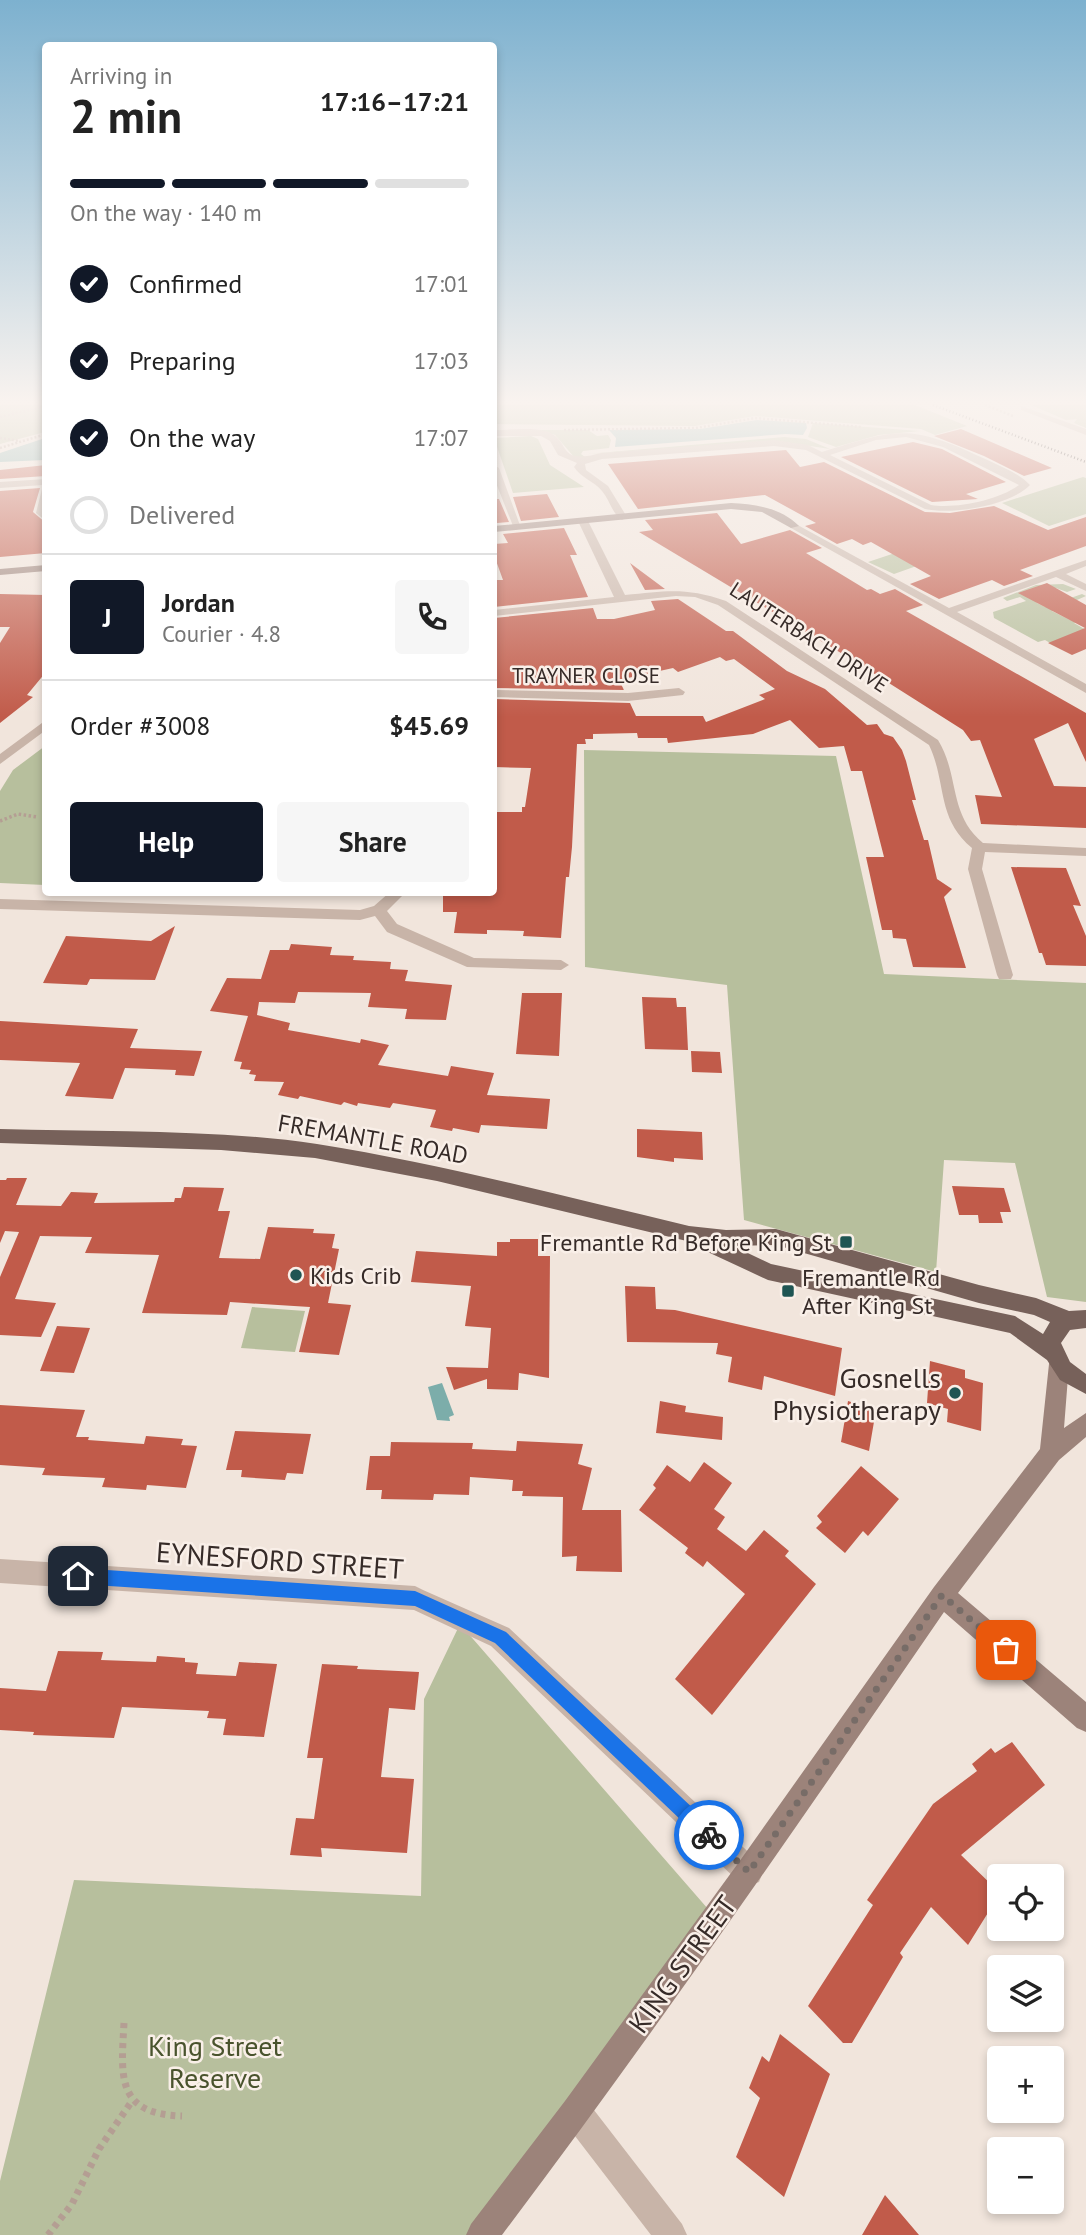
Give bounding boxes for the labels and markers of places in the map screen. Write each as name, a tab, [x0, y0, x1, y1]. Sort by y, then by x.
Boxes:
place label: Fremantle Rd Before King St	[540, 1227, 832, 1258]
marker: Fremantle Rd Before King St	[838, 1234, 854, 1250]
place label: Kids Crib	[310, 1260, 401, 1291]
place label: Fremantle Rd After King St	[802, 1262, 940, 1321]
marker: Kids Crib	[288, 1267, 304, 1283]
marker: Fremantle Rd After King St	[780, 1283, 796, 1299]
place label: Gosnells Physiotherapy	[772, 1359, 941, 1428]
marker: Gosnells Physiotherapy	[947, 1385, 963, 1401]
pin	[48, 1546, 108, 1606]
pin	[976, 1620, 1036, 1680]

